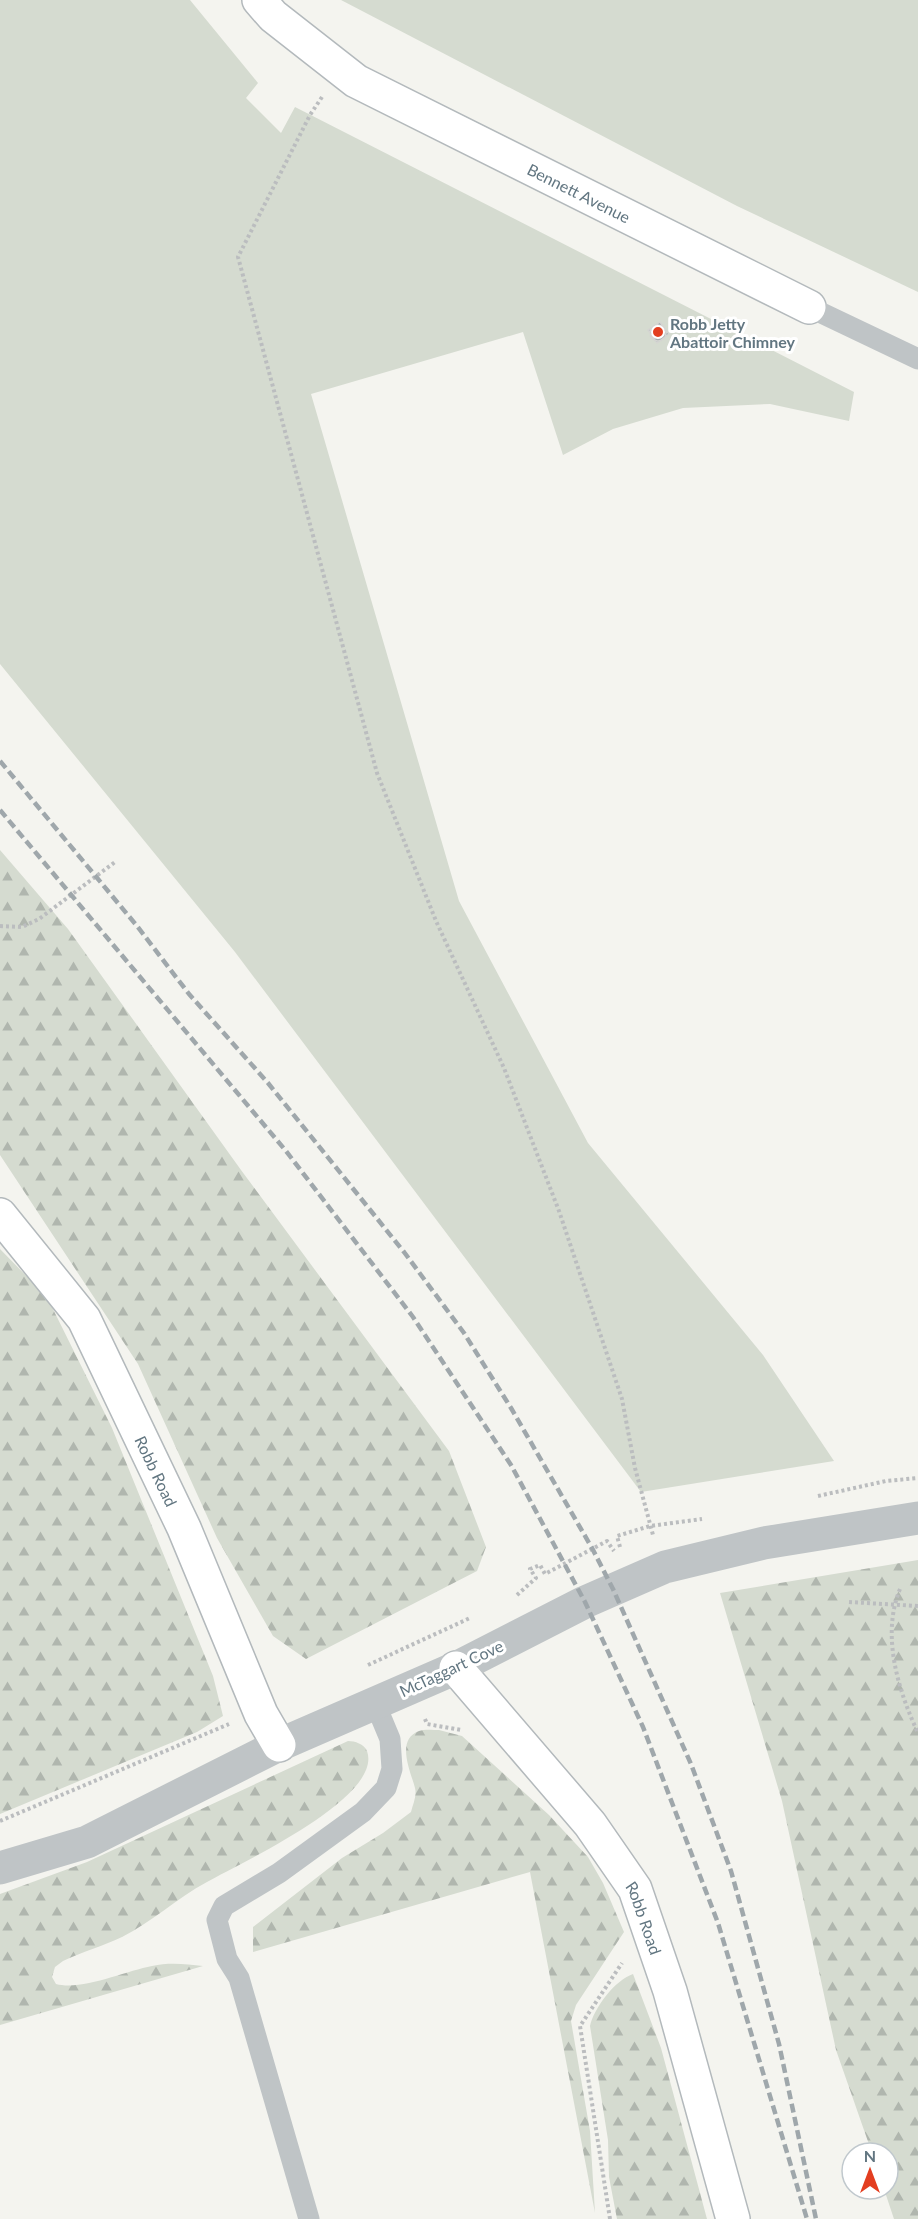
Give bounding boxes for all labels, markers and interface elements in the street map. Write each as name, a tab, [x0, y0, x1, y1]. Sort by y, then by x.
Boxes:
street label: Bennett Avenue	[525, 159, 634, 226]
place label: Robb Jetty Abattoir Chimney	[669, 314, 796, 351]
marker: Robb Jetty Abattoir Chimney	[651, 325, 665, 339]
street label: Robb Road	[132, 1432, 182, 1509]
street label: McTaggart Cove	[396, 1636, 506, 1700]
street label: Robb Road	[623, 1877, 666, 1957]
north arrow	[840, 2141, 900, 2201]
text: N	[864, 2146, 876, 2165]

